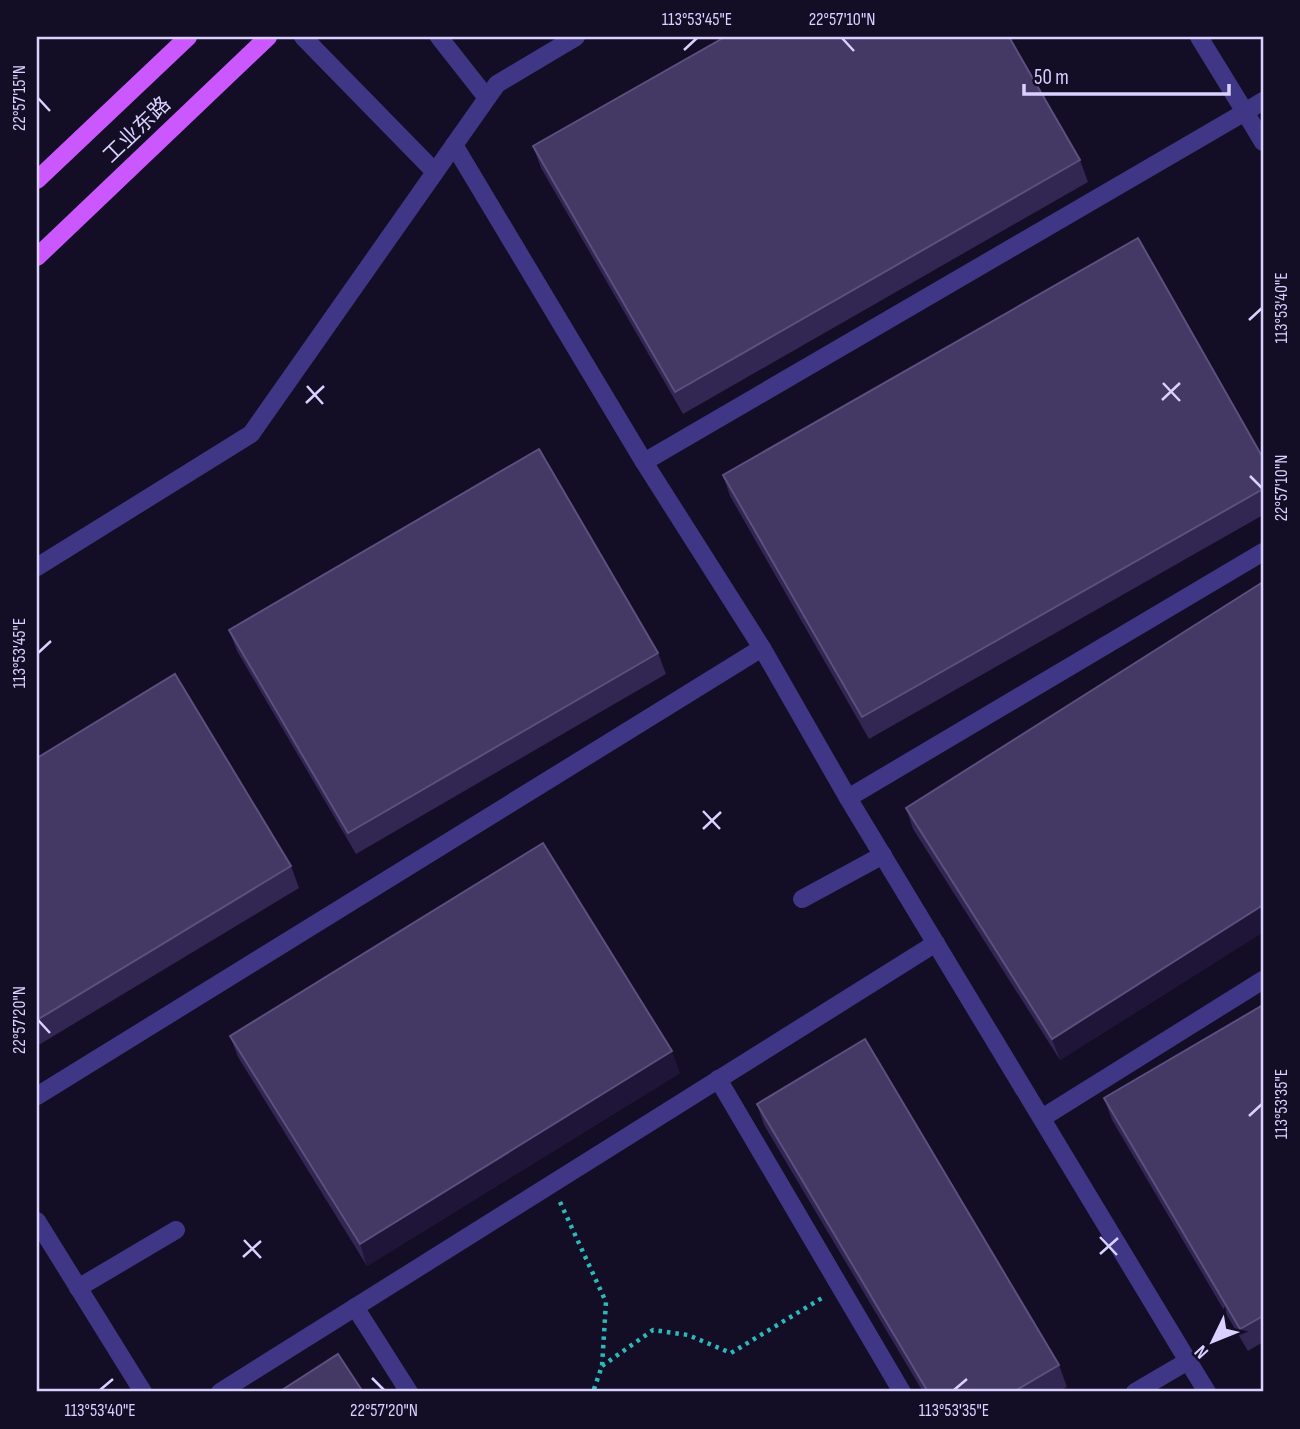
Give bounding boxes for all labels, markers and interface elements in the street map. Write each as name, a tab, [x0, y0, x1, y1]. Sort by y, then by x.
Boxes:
text: 113°53'45"E	[662, 9, 732, 30]
text: 22°57'10"N	[809, 9, 875, 30]
scale bar	[1024, 52, 1228, 96]
text: 22°57'15"N	[9, 65, 30, 131]
text: 50 m	[1034, 65, 1069, 90]
street label: 工业东路	[98, 92, 176, 168]
text: 113°53'40"E	[1271, 272, 1292, 344]
text: 22°57'10"N	[1271, 455, 1292, 521]
text: 113°53'45"E	[9, 618, 30, 688]
text: 22°57'20"N	[9, 986, 30, 1054]
text: 113°53'35"E	[1271, 1069, 1292, 1139]
north arrow	[1178, 1306, 1248, 1376]
text: N	[1190, 1340, 1214, 1363]
text: 113°53'40"E	[64, 1400, 136, 1421]
text: 22°57'20"N	[350, 1400, 418, 1421]
text: 113°53'35"E	[919, 1400, 989, 1421]

